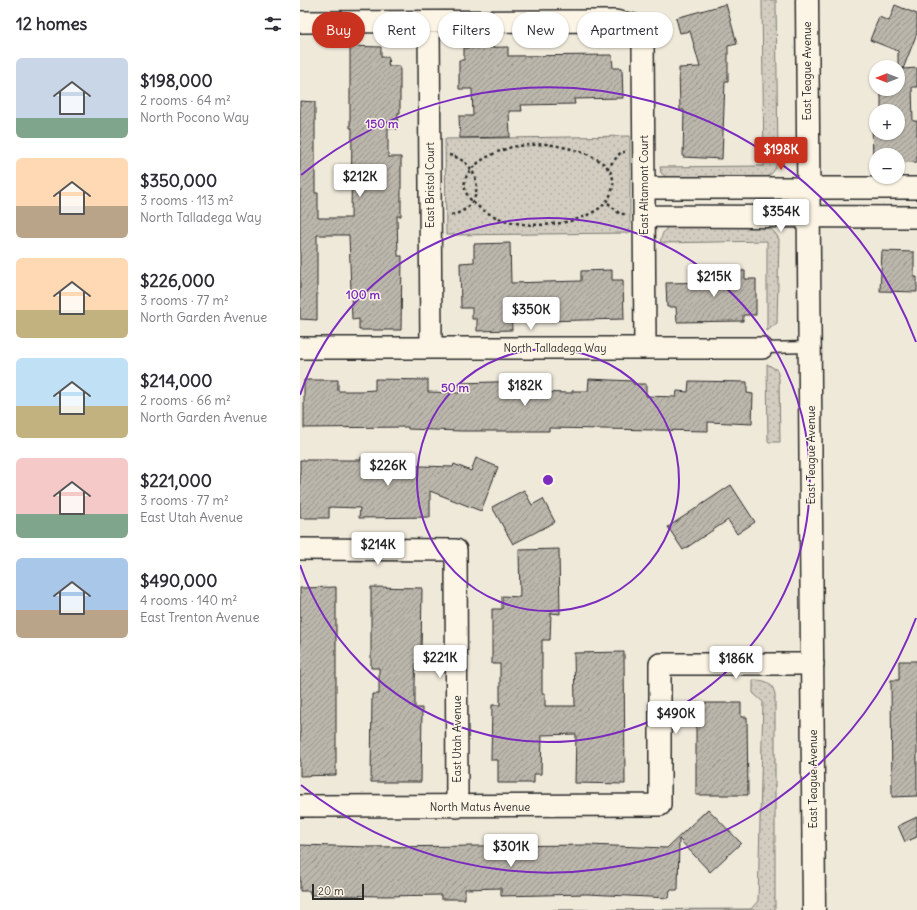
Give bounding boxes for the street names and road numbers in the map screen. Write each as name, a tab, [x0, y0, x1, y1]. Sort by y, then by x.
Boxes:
street label: East Teague Avenue	[800, 21, 814, 121]
street label: East Altamont Court	[637, 135, 651, 235]
street label: East Bristol Court	[423, 142, 437, 228]
street label: North Talladega Way	[504, 341, 606, 355]
street label: East Teague Avenue	[804, 405, 818, 505]
street label: East Utah Avenue	[450, 695, 464, 783]
street label: East Teague Avenue	[806, 729, 820, 829]
street label: North Matus Avenue	[430, 800, 530, 814]

